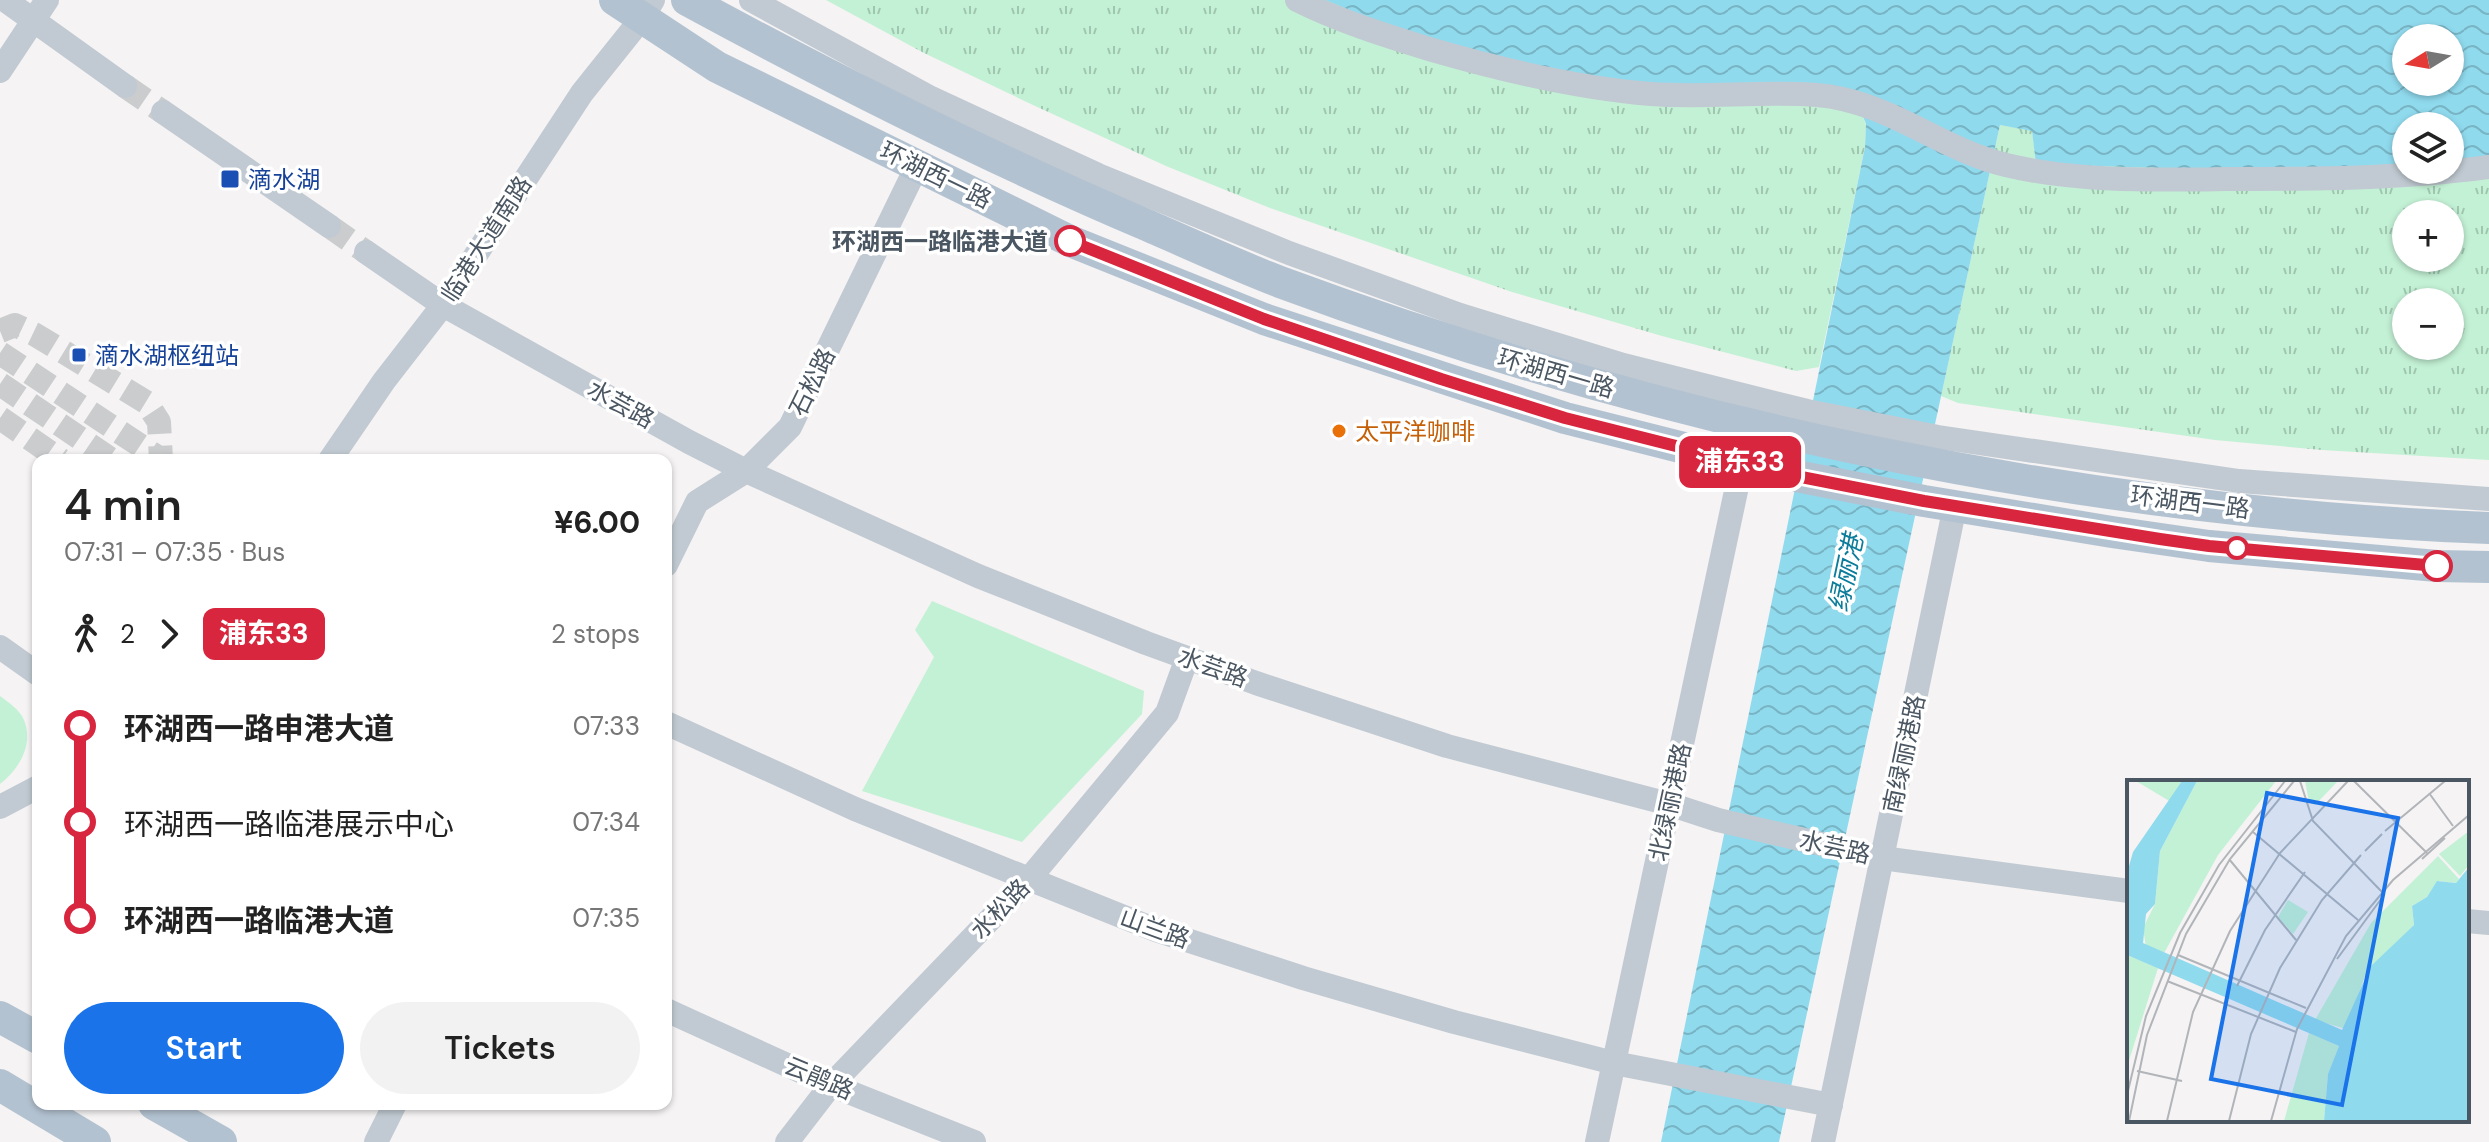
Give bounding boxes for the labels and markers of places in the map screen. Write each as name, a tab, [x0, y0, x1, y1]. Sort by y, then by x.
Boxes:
place label: 滴水湖	[248, 164, 320, 195]
marker: 滴水湖	[219, 168, 241, 190]
place label: 环湖西一路临港大道	[832, 226, 1048, 257]
marker: 环湖西一路临港大道	[1055, 226, 1085, 256]
place label: 滴水湖枢纽站	[95, 340, 239, 371]
marker: 滴水湖枢纽站	[70, 346, 88, 364]
place label: 太平洋咖啡	[1355, 416, 1475, 447]
marker: 太平洋咖啡	[1330, 422, 1348, 440]
unlabelled marker	[2226, 537, 2248, 559]
unlabelled marker	[2422, 551, 2452, 581]

